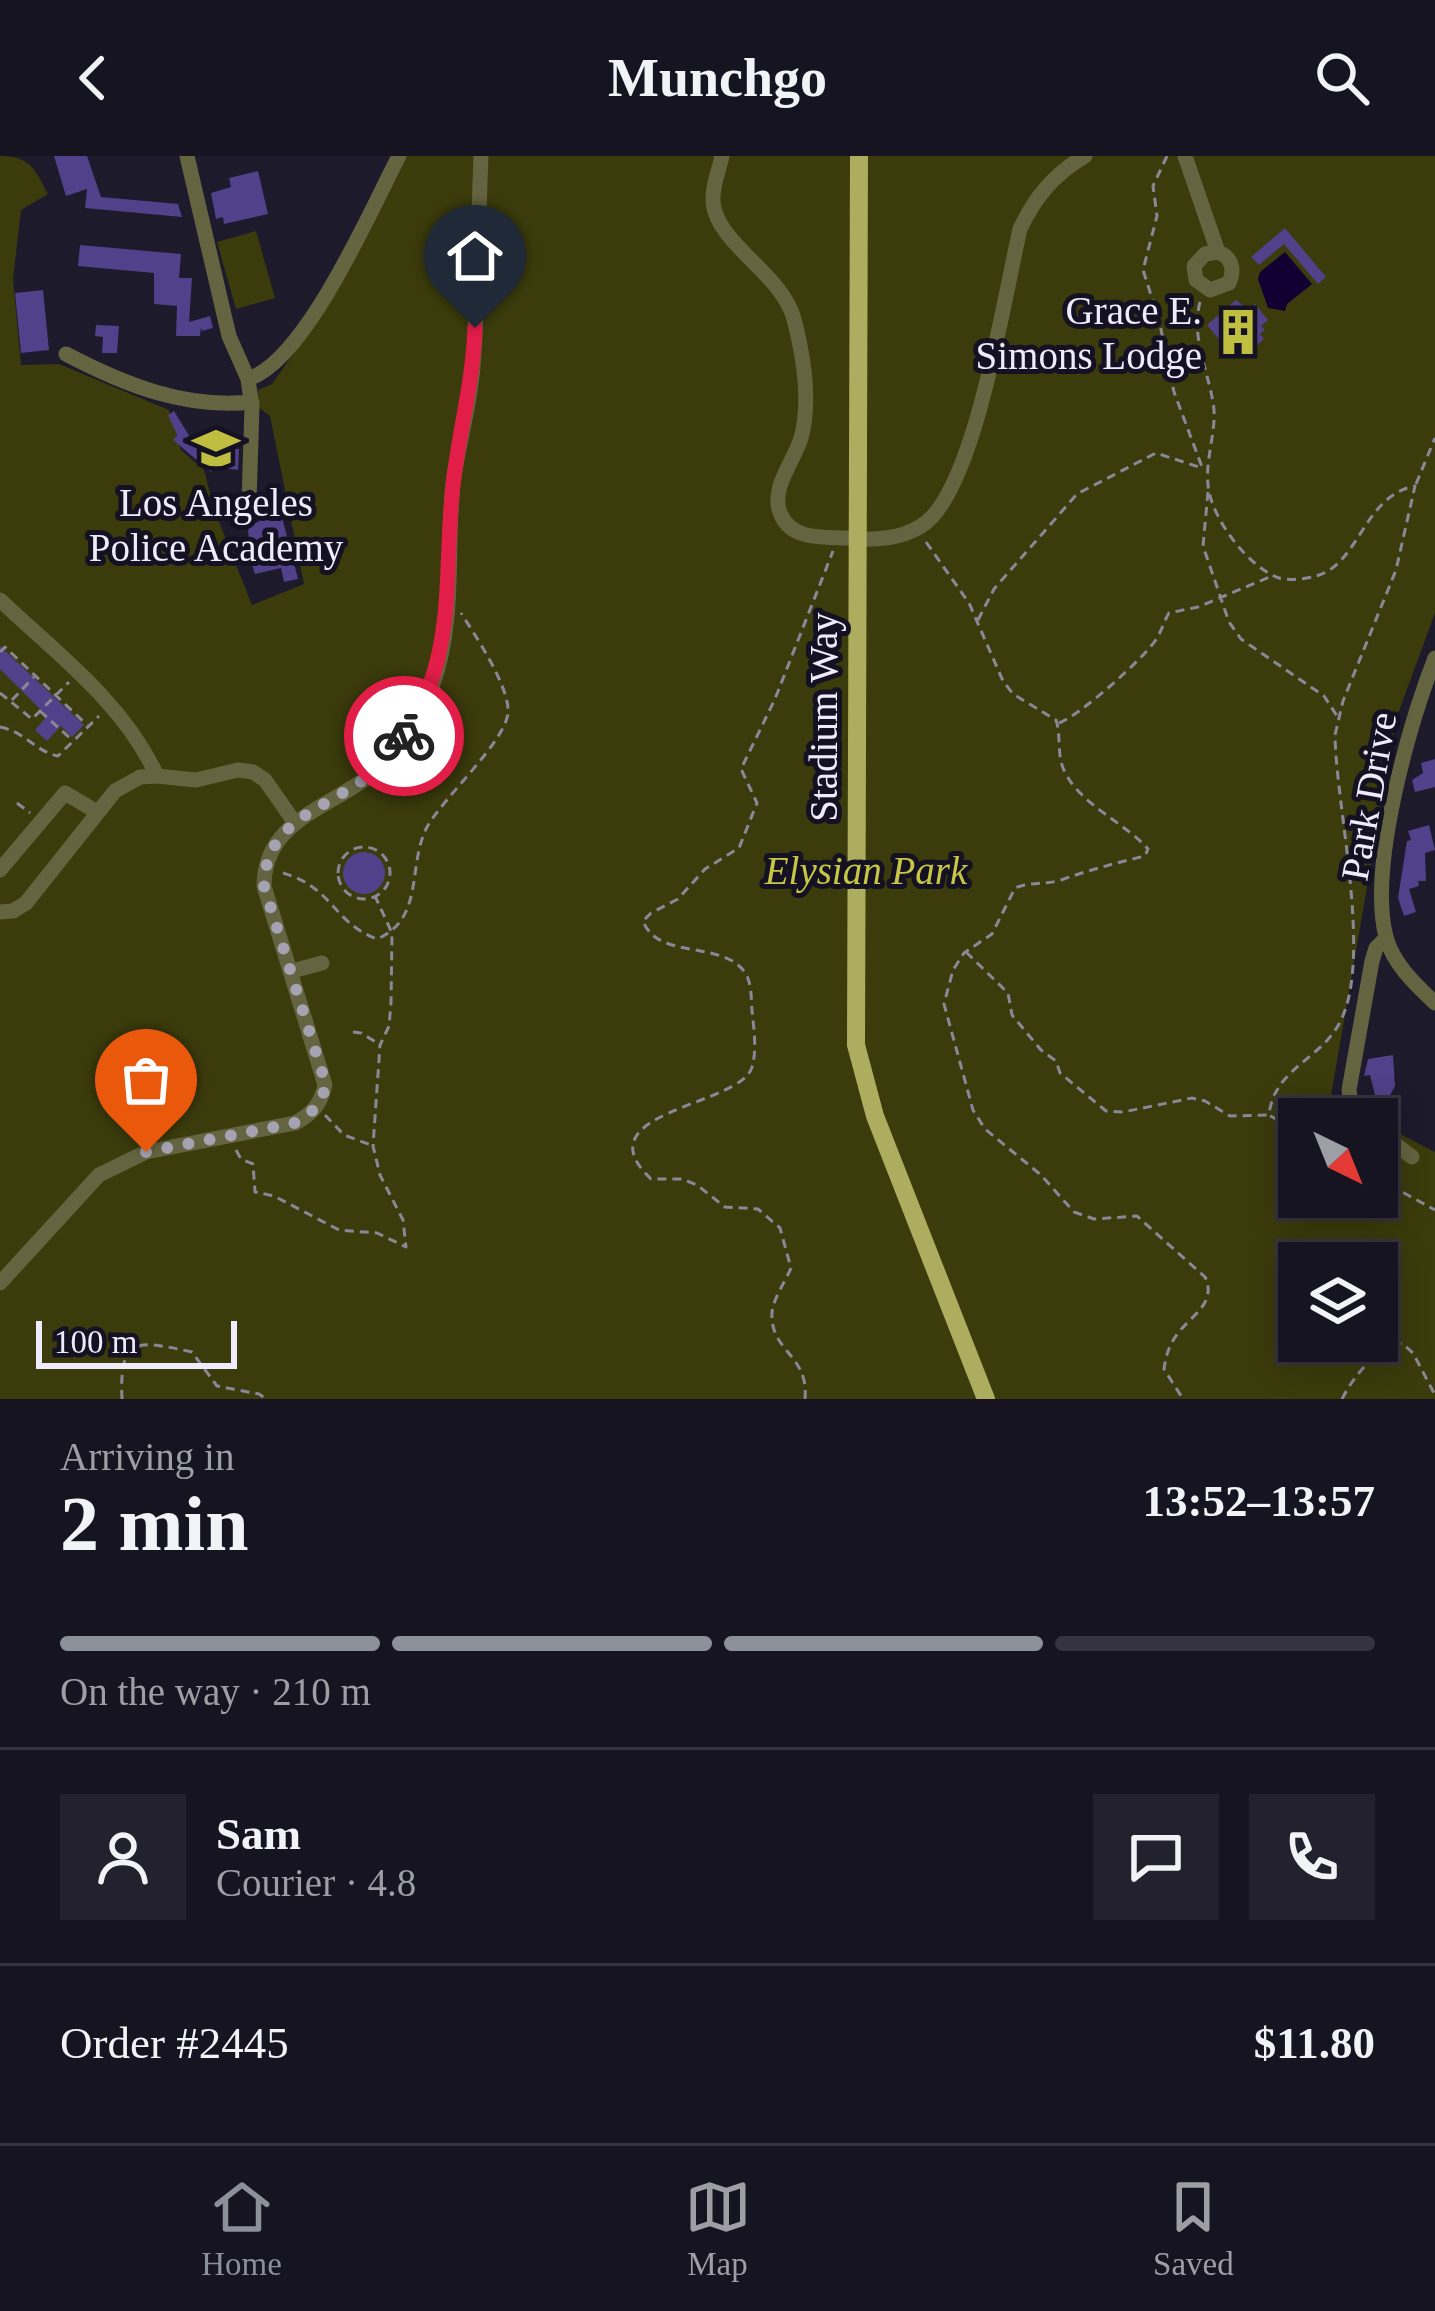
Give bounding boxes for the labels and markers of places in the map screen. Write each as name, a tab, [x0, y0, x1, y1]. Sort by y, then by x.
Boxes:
pin	[424, 205, 526, 328]
place label: Grace E. Simons Lodge	[976, 289, 1202, 378]
building icon: Grace E. Simons Lodge	[1213, 307, 1263, 357]
school or university icon: Los Angeles Police Academy	[191, 423, 241, 473]
place label: Los Angeles Police Academy	[89, 481, 344, 570]
pin	[95, 1029, 197, 1152]

